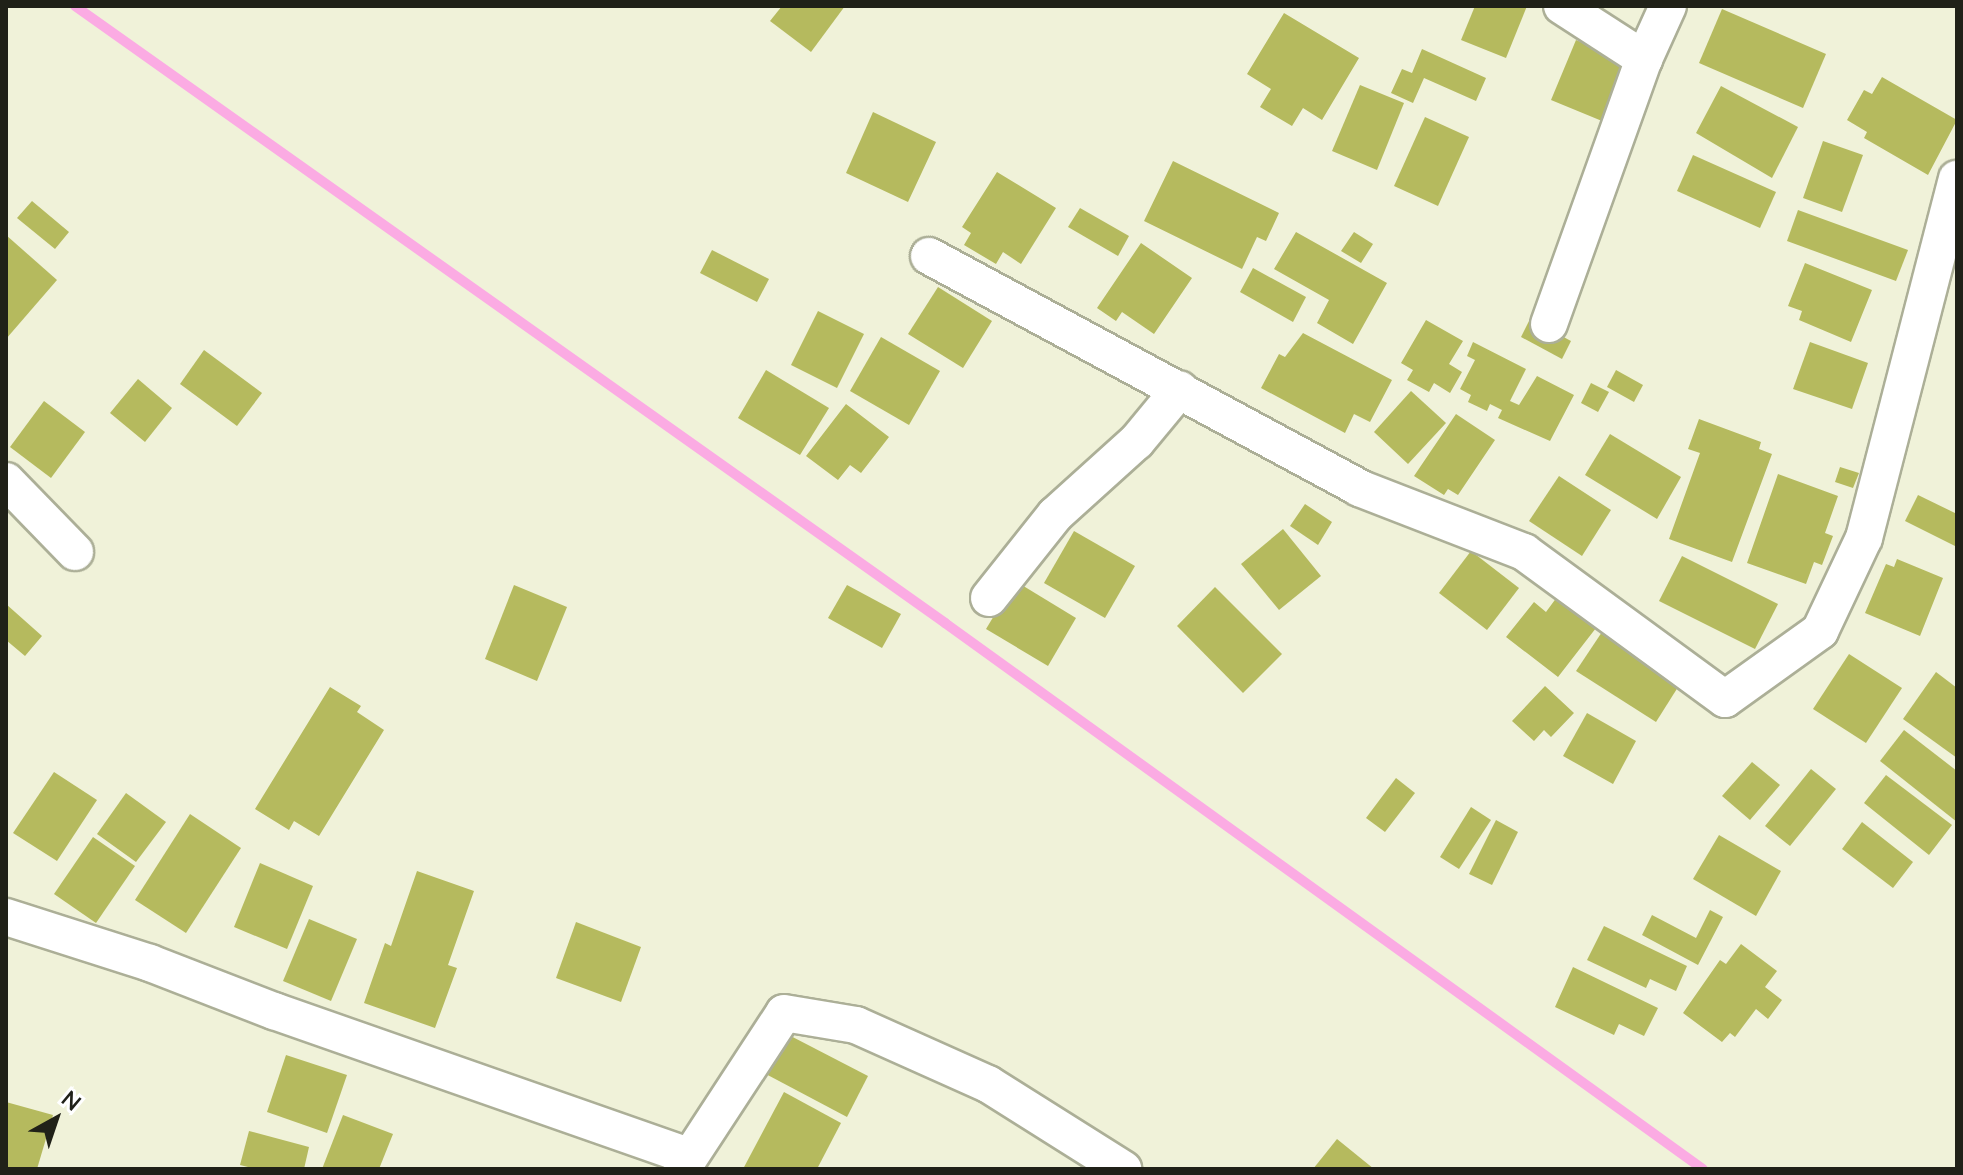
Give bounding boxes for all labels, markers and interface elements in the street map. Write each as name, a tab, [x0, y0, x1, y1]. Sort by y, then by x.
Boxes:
north arrow	[16, 1079, 96, 1159]
text: N	[57, 1084, 87, 1116]

